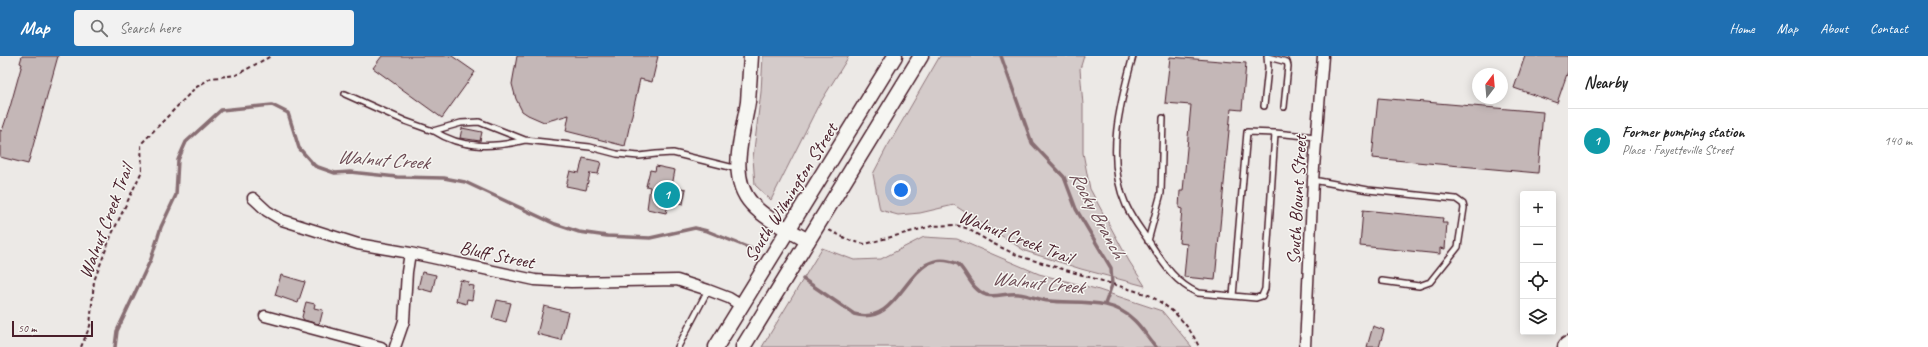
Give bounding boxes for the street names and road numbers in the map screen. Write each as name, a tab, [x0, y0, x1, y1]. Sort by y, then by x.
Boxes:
street label: South Wilmington Street	[738, 117, 844, 266]
street label: South Blount Street	[1282, 133, 1312, 265]
street label: Walnut Creek Trail	[73, 158, 140, 282]
street label: Walnut Creek Trail	[955, 204, 1079, 271]
street label: Bluff Street	[457, 235, 538, 275]

